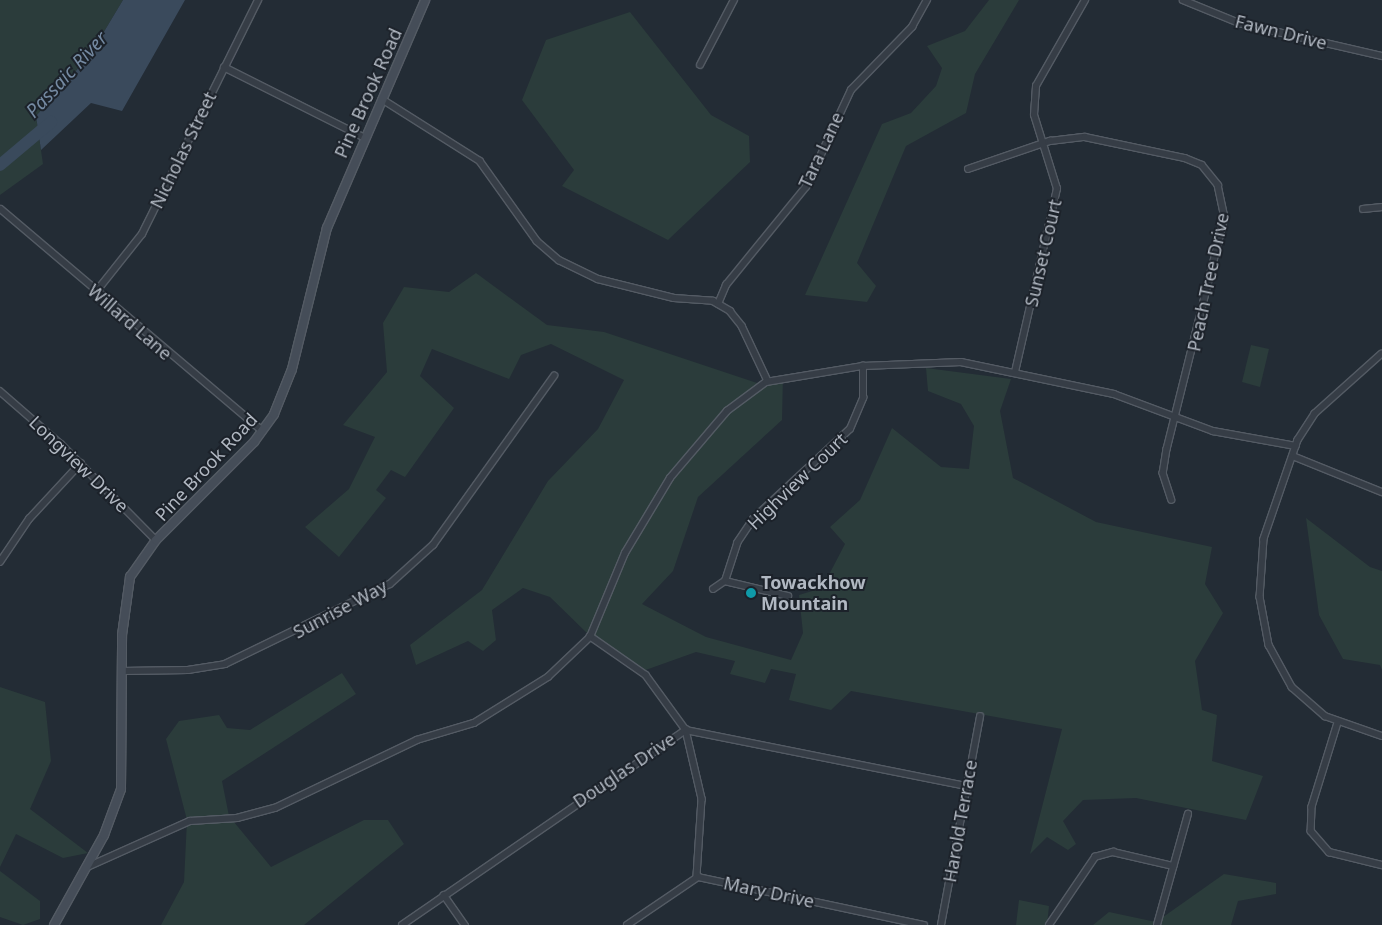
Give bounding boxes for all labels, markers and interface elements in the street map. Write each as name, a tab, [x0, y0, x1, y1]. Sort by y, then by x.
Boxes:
street label: Fawn Drive	[1233, 10, 1329, 54]
street label: Pine Brook Road	[330, 25, 406, 161]
water label: Passaic River	[22, 27, 112, 123]
street label: Nicholas Street	[145, 88, 221, 212]
street label: Tara Lane	[794, 109, 848, 191]
street label: Sunset Court	[1020, 197, 1066, 309]
street label: Peach Tree Drive	[1183, 211, 1233, 353]
street label: Willard Lane	[84, 280, 176, 364]
street label: Pine Brook Road	[151, 409, 261, 525]
street label: Longview Drive	[25, 411, 133, 517]
street label: Highview Court	[743, 428, 851, 534]
place label: Towackhow Mountain	[761, 572, 866, 614]
street label: Sunrise Way	[289, 575, 391, 643]
marker: Towackhow Mountain	[745, 587, 757, 599]
street label: Douglas Drive	[569, 728, 679, 812]
street label: Harold Terrace	[939, 758, 981, 884]
street label: Mary Drive	[722, 872, 816, 912]

